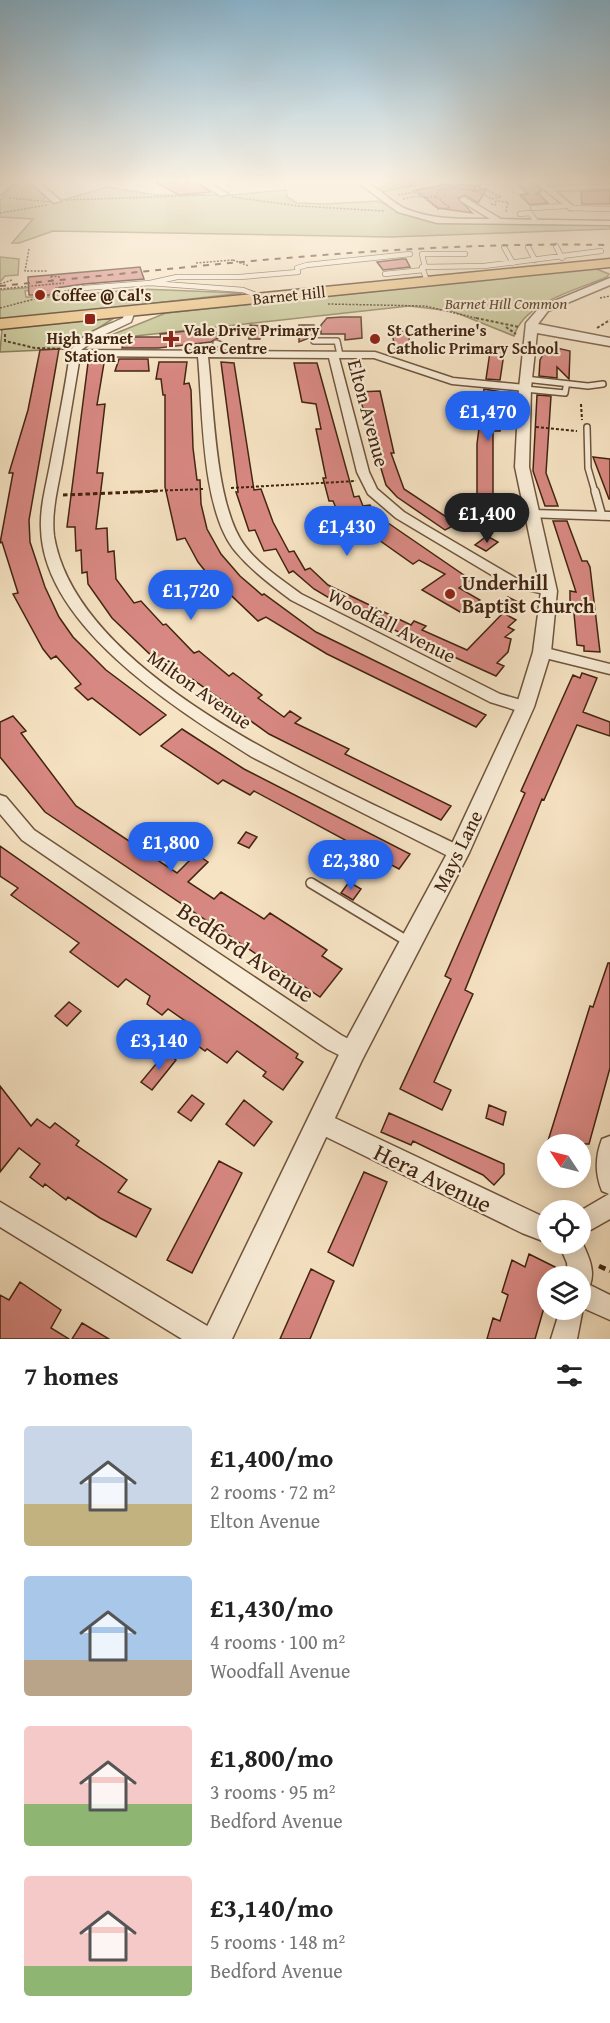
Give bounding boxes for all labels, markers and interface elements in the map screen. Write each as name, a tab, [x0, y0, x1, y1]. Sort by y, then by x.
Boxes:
street label: Barnet Hill	[251, 279, 327, 311]
place label: Coffee @ Cal's	[52, 283, 152, 307]
marker: Coffee @ Cal's	[33, 288, 47, 302]
park label: Barnet Hill Common	[444, 291, 567, 315]
marker: High Barnet Station	[83, 312, 97, 326]
place label: Vale Drive Primary Care Centre	[184, 318, 320, 360]
place label: St Catherine's Catholic Primary School	[387, 318, 559, 360]
place label: High Barnet Station	[47, 326, 133, 368]
marker: Vale Drive Primary Care Centre	[162, 330, 180, 348]
marker: St Catherine's Catholic Primary School	[368, 332, 382, 346]
street label: Elton Avenue	[341, 356, 397, 470]
pin: £1,470	[439, 391, 537, 442]
text: £1,470	[459, 396, 517, 425]
pin: £1,400	[438, 493, 536, 544]
text: £1,400	[458, 498, 516, 527]
pin: £1,430	[298, 506, 396, 557]
text: £1,430	[318, 511, 376, 540]
place label: Underhill Baptist Church	[462, 568, 595, 620]
pin: £1,720	[142, 570, 240, 621]
text: £1,720	[162, 575, 220, 604]
street label: Woodfall Avenue	[323, 580, 461, 670]
marker: Underhill Baptist Church	[443, 587, 457, 601]
street label: Milton Avenue	[142, 642, 258, 736]
street label: Mays Lane	[425, 805, 489, 897]
pin: £1,800	[122, 822, 220, 873]
text: £1,800	[142, 827, 200, 856]
pin: £2,380	[302, 840, 400, 891]
text: £2,380	[322, 845, 380, 874]
street label: Bedford Avenue	[170, 893, 322, 1011]
pin: £3,140	[110, 1020, 208, 1071]
text: £3,140	[130, 1025, 188, 1054]
street label: Hera Avenue	[368, 1134, 498, 1222]
north arrow	[537, 1134, 591, 1188]
map controls	[537, 1134, 591, 1320]
button: locate	[537, 1200, 591, 1254]
button: layers	[537, 1266, 591, 1320]
text: 7 homes	[24, 1356, 119, 1395]
icon: filters	[553, 1359, 586, 1392]
text: £1,400/mo	[210, 1438, 333, 1477]
icon: home	[72, 1450, 144, 1522]
text: 2 rooms · 72 m²	[210, 1477, 336, 1506]
text: Elton Avenue	[210, 1506, 320, 1535]
text: £1,430/mo	[210, 1588, 333, 1627]
icon: home	[72, 1600, 144, 1672]
text: 4 rooms · 100 m²	[210, 1627, 345, 1656]
text: Woodfall Avenue	[210, 1656, 350, 1685]
text: £1,800/mo	[210, 1738, 333, 1777]
icon: home	[72, 1750, 144, 1822]
text: 3 rooms · 95 m²	[210, 1777, 336, 1806]
text: Bedford Avenue	[210, 1806, 343, 1835]
text: £3,140/mo	[210, 1888, 333, 1927]
icon: home	[72, 1900, 144, 1972]
text: 5 rooms · 148 m²	[210, 1927, 345, 1956]
text: Bedford Avenue	[210, 1956, 343, 1985]

